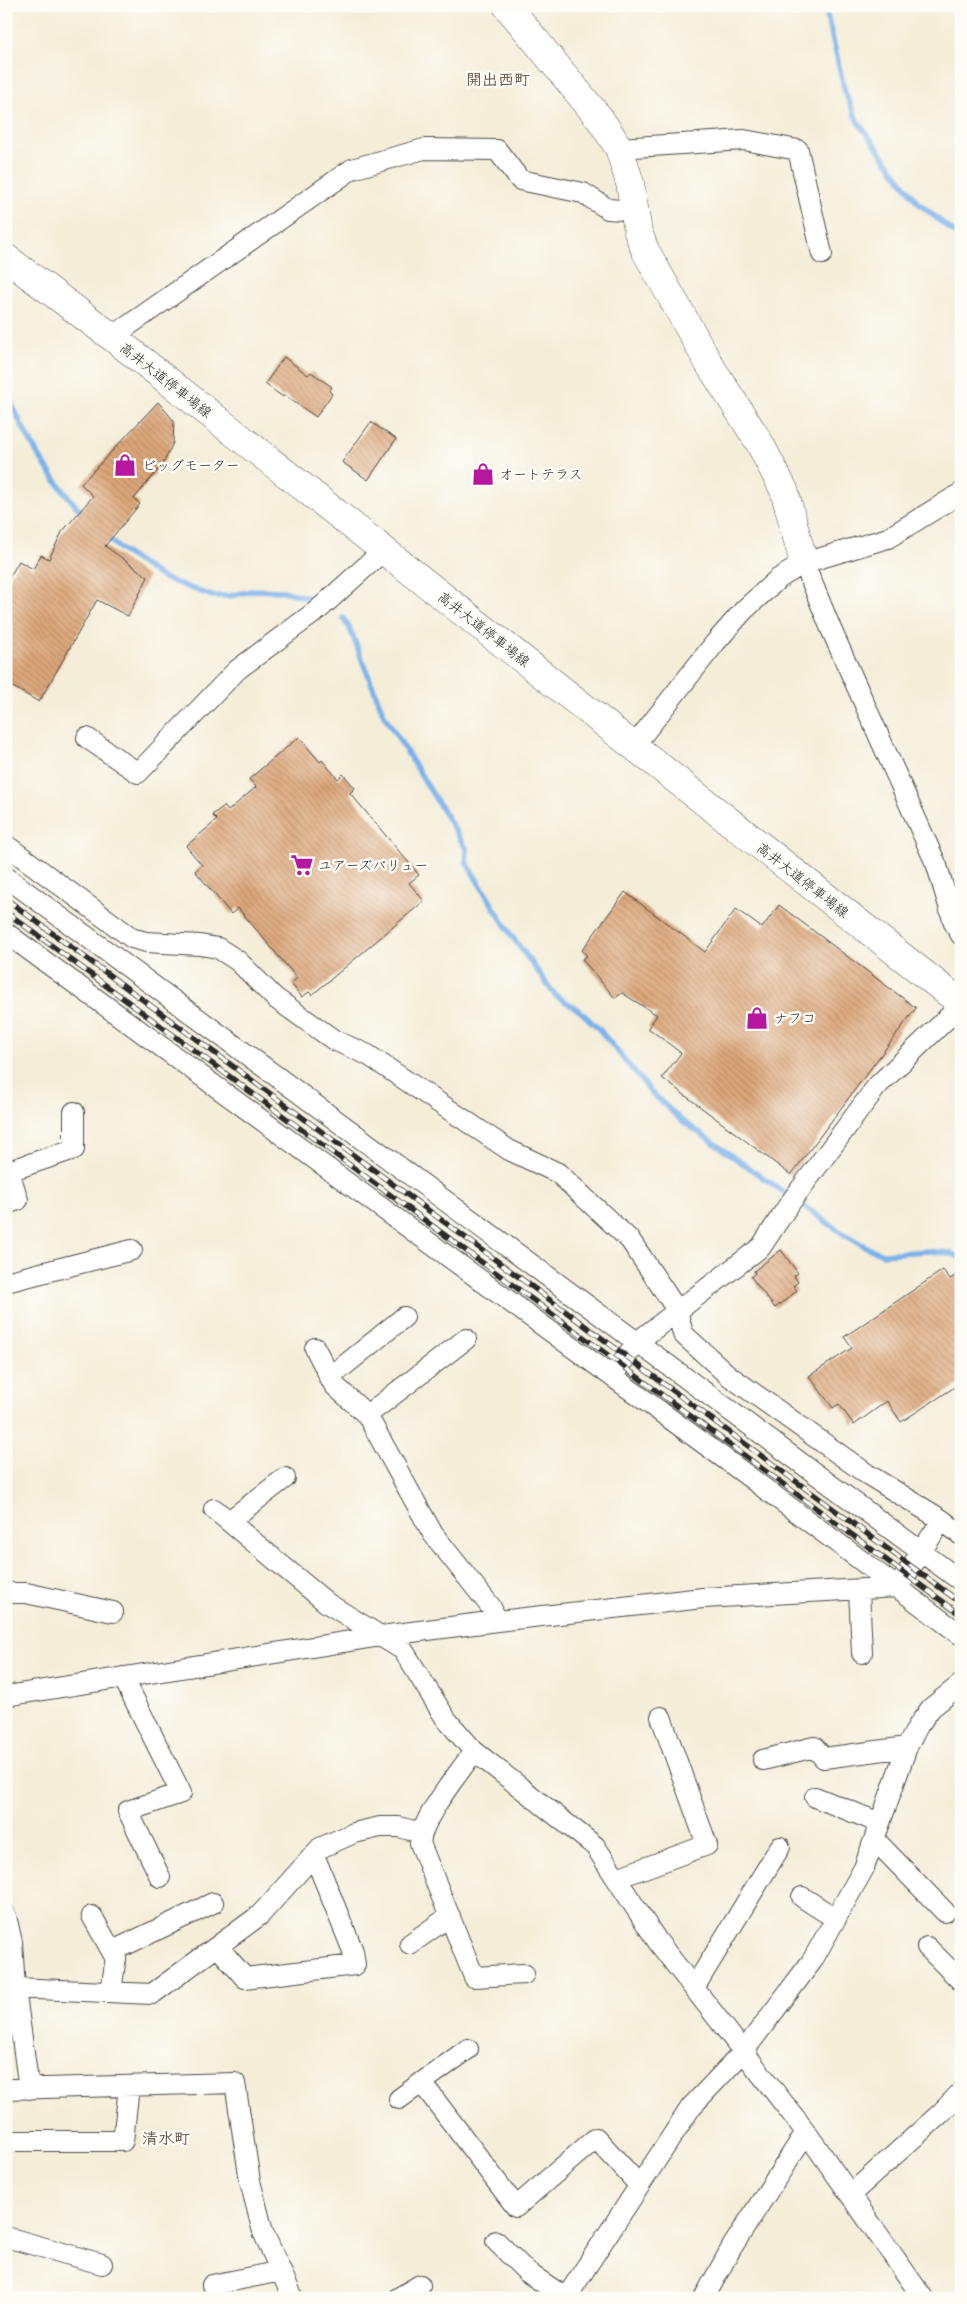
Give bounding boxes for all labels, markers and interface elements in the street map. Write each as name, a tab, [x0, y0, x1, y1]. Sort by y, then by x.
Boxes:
district label: 開出西町	[466, 69, 530, 91]
street label: 高井大道停車場線	[115, 338, 216, 423]
shop icon: ビッグモーター	[112, 452, 138, 478]
place label: ビッグモーター	[142, 456, 240, 476]
shop icon: オートテラス	[470, 461, 496, 487]
place label: オートテラス	[499, 465, 582, 485]
street label: 高井大道停車場線	[433, 587, 534, 672]
street label: 高井大道停車場線	[752, 838, 853, 923]
supermarket icon: ユアーズバリュー	[289, 852, 315, 878]
place label: ユアーズバリュー	[318, 856, 428, 876]
shop icon: ナフコ	[744, 1005, 770, 1031]
place label: ナフコ	[774, 1009, 816, 1029]
district label: 清水町	[142, 2128, 190, 2150]

